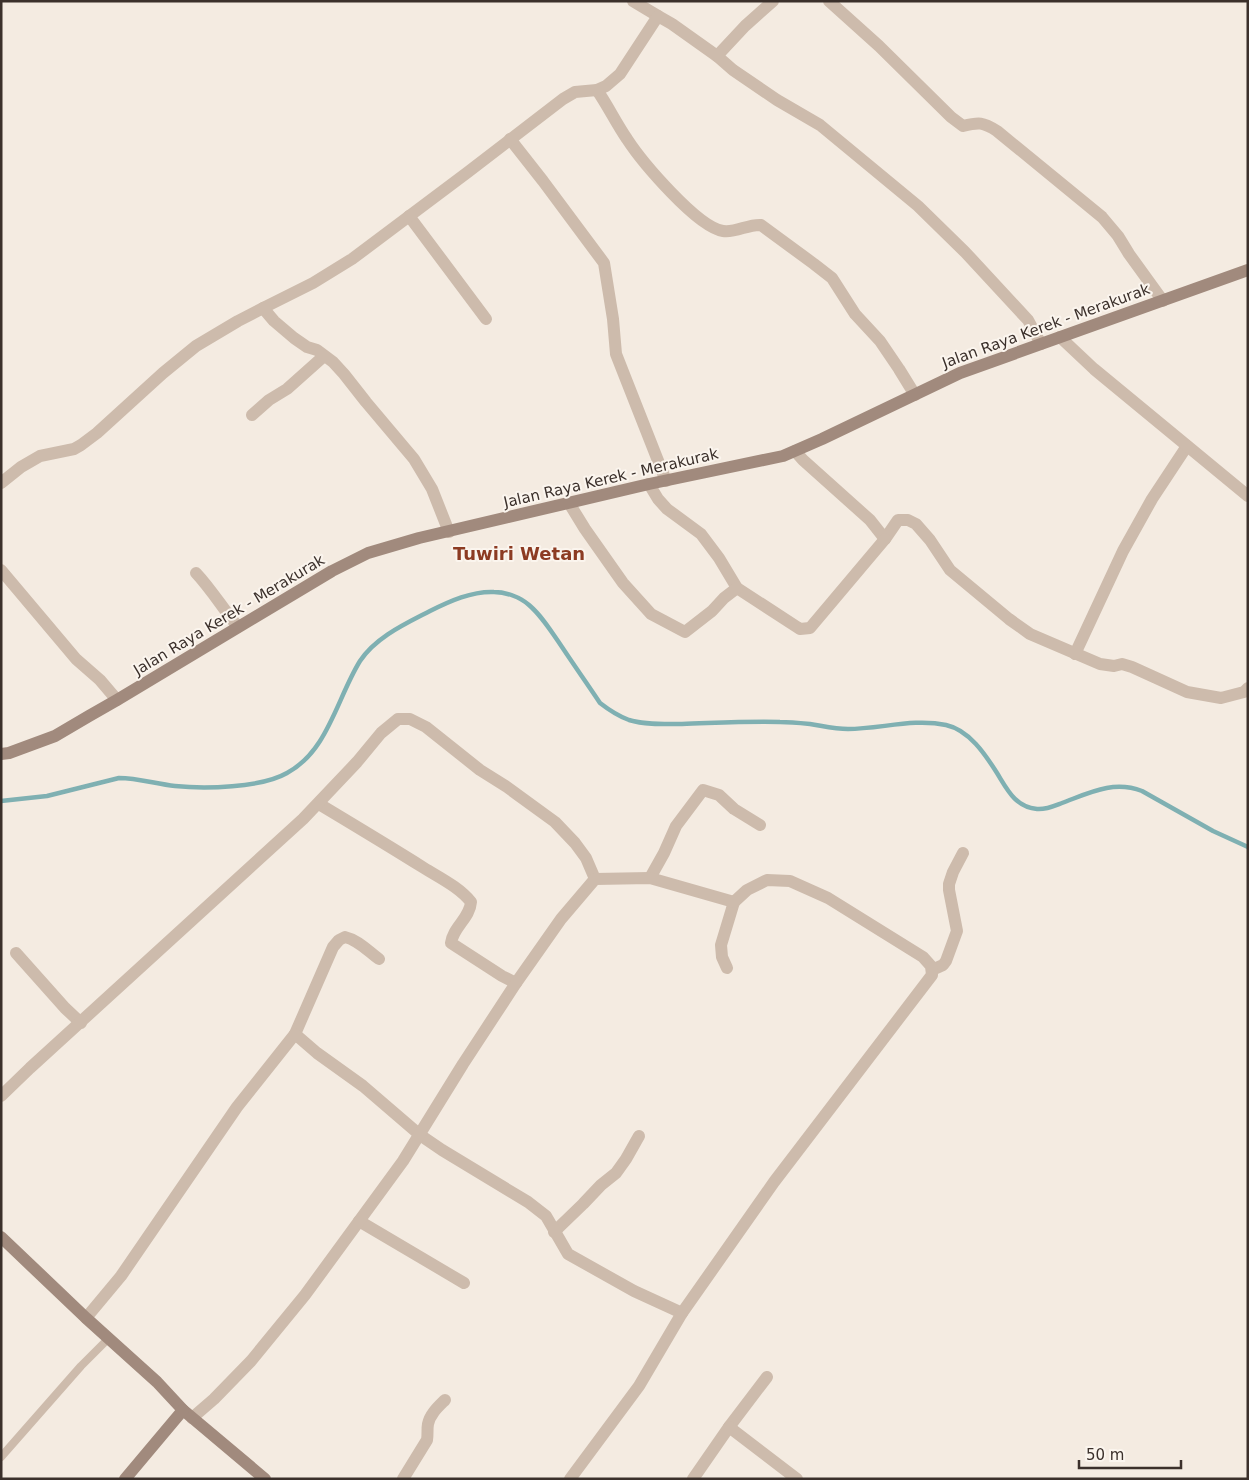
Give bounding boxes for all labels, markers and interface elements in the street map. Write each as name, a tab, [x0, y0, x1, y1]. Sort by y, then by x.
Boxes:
street label: Jalan Raya Kerek - Merakurak	[939, 280, 1153, 372]
street label: Jalan Raya Kerek - Merakurak	[501, 444, 720, 512]
district label: Tuwiri Wetan	[453, 543, 585, 564]
street label: Jalan Raya Kerek - Merakurak	[129, 551, 328, 680]
scale bar	[1079, 1438, 1182, 1470]
text: 50 m	[1086, 1446, 1124, 1464]

